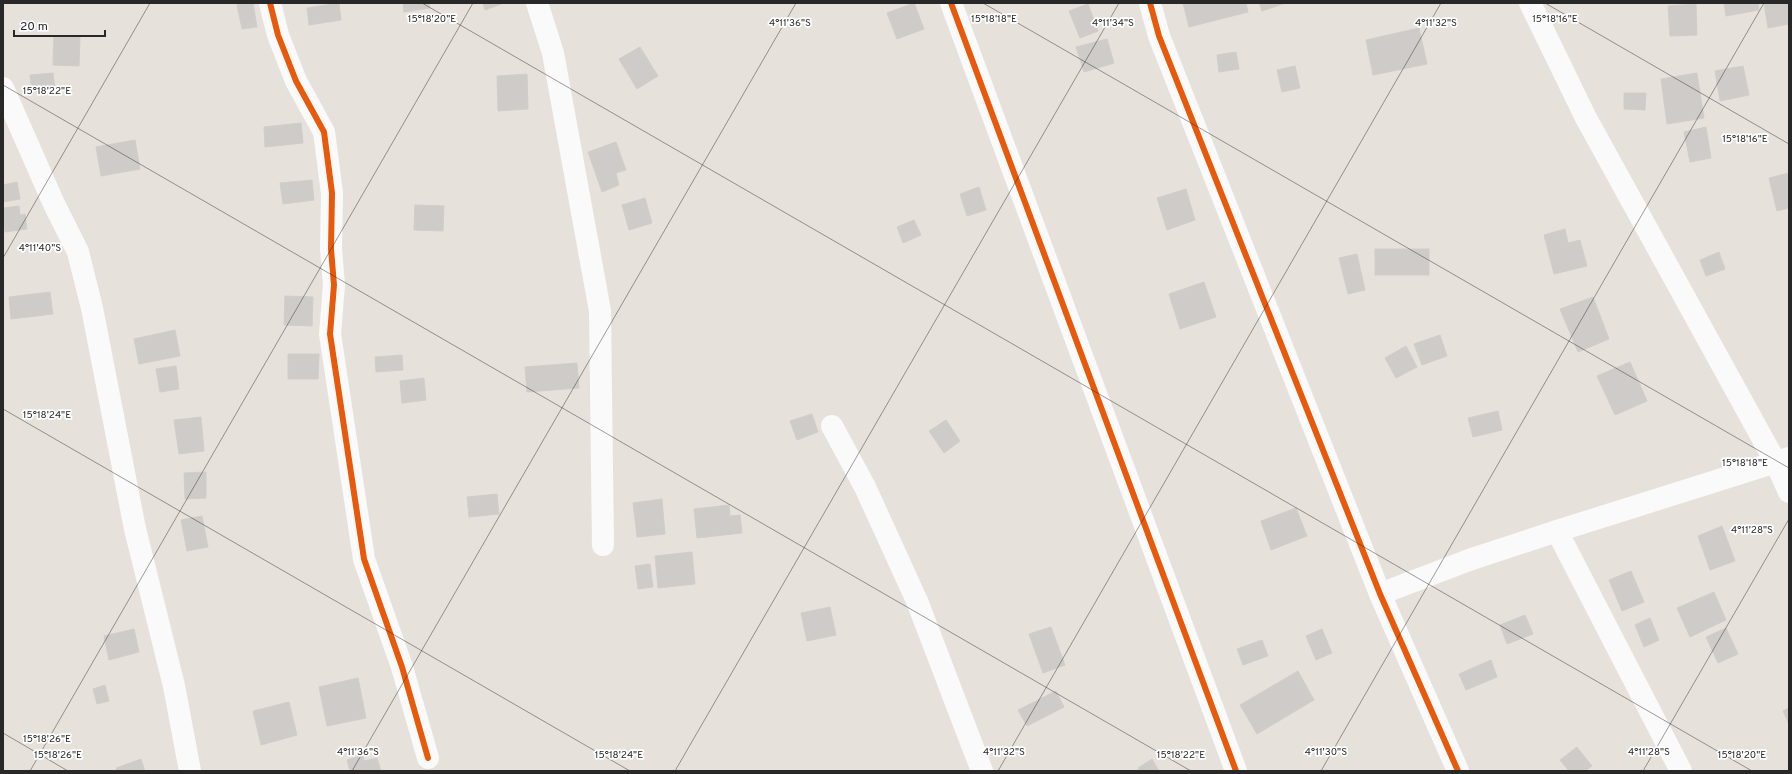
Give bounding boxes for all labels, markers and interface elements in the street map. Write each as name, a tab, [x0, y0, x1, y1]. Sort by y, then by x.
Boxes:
scale bar	[14, 12, 105, 38]
text: 15°18'20"E	[408, 13, 456, 26]
text: 15°18'18"E	[971, 13, 1017, 26]
text: 15°18'16"E	[1532, 13, 1578, 26]
text: 4°11'36"S	[769, 17, 811, 30]
text: 4°11'34"S	[1092, 17, 1134, 30]
text: 4°11'32"S	[1415, 17, 1457, 30]
text: 20 m	[20, 19, 48, 35]
text: 15°18'22"E	[23, 85, 71, 98]
text: 15°18'16"E	[1722, 133, 1768, 146]
text: 4°11'40"S	[19, 242, 61, 255]
text: 15°18'24"E	[23, 409, 71, 422]
text: 15°18'18"E	[1722, 457, 1768, 470]
text: 4°11'28"S	[1731, 524, 1773, 537]
text: 15°18'26"E	[23, 733, 71, 746]
text: 4°11'36"S	[337, 746, 379, 759]
text: 4°11'32"S	[983, 746, 1025, 759]
text: 4°11'30"S	[1305, 746, 1347, 759]
text: 4°11'28"S	[1628, 746, 1670, 759]
text: 15°18'26"E	[34, 749, 82, 762]
text: 15°18'24"E	[595, 749, 643, 762]
text: 15°18'22"E	[1157, 749, 1205, 762]
text: 15°18'20"E	[1718, 749, 1766, 762]

